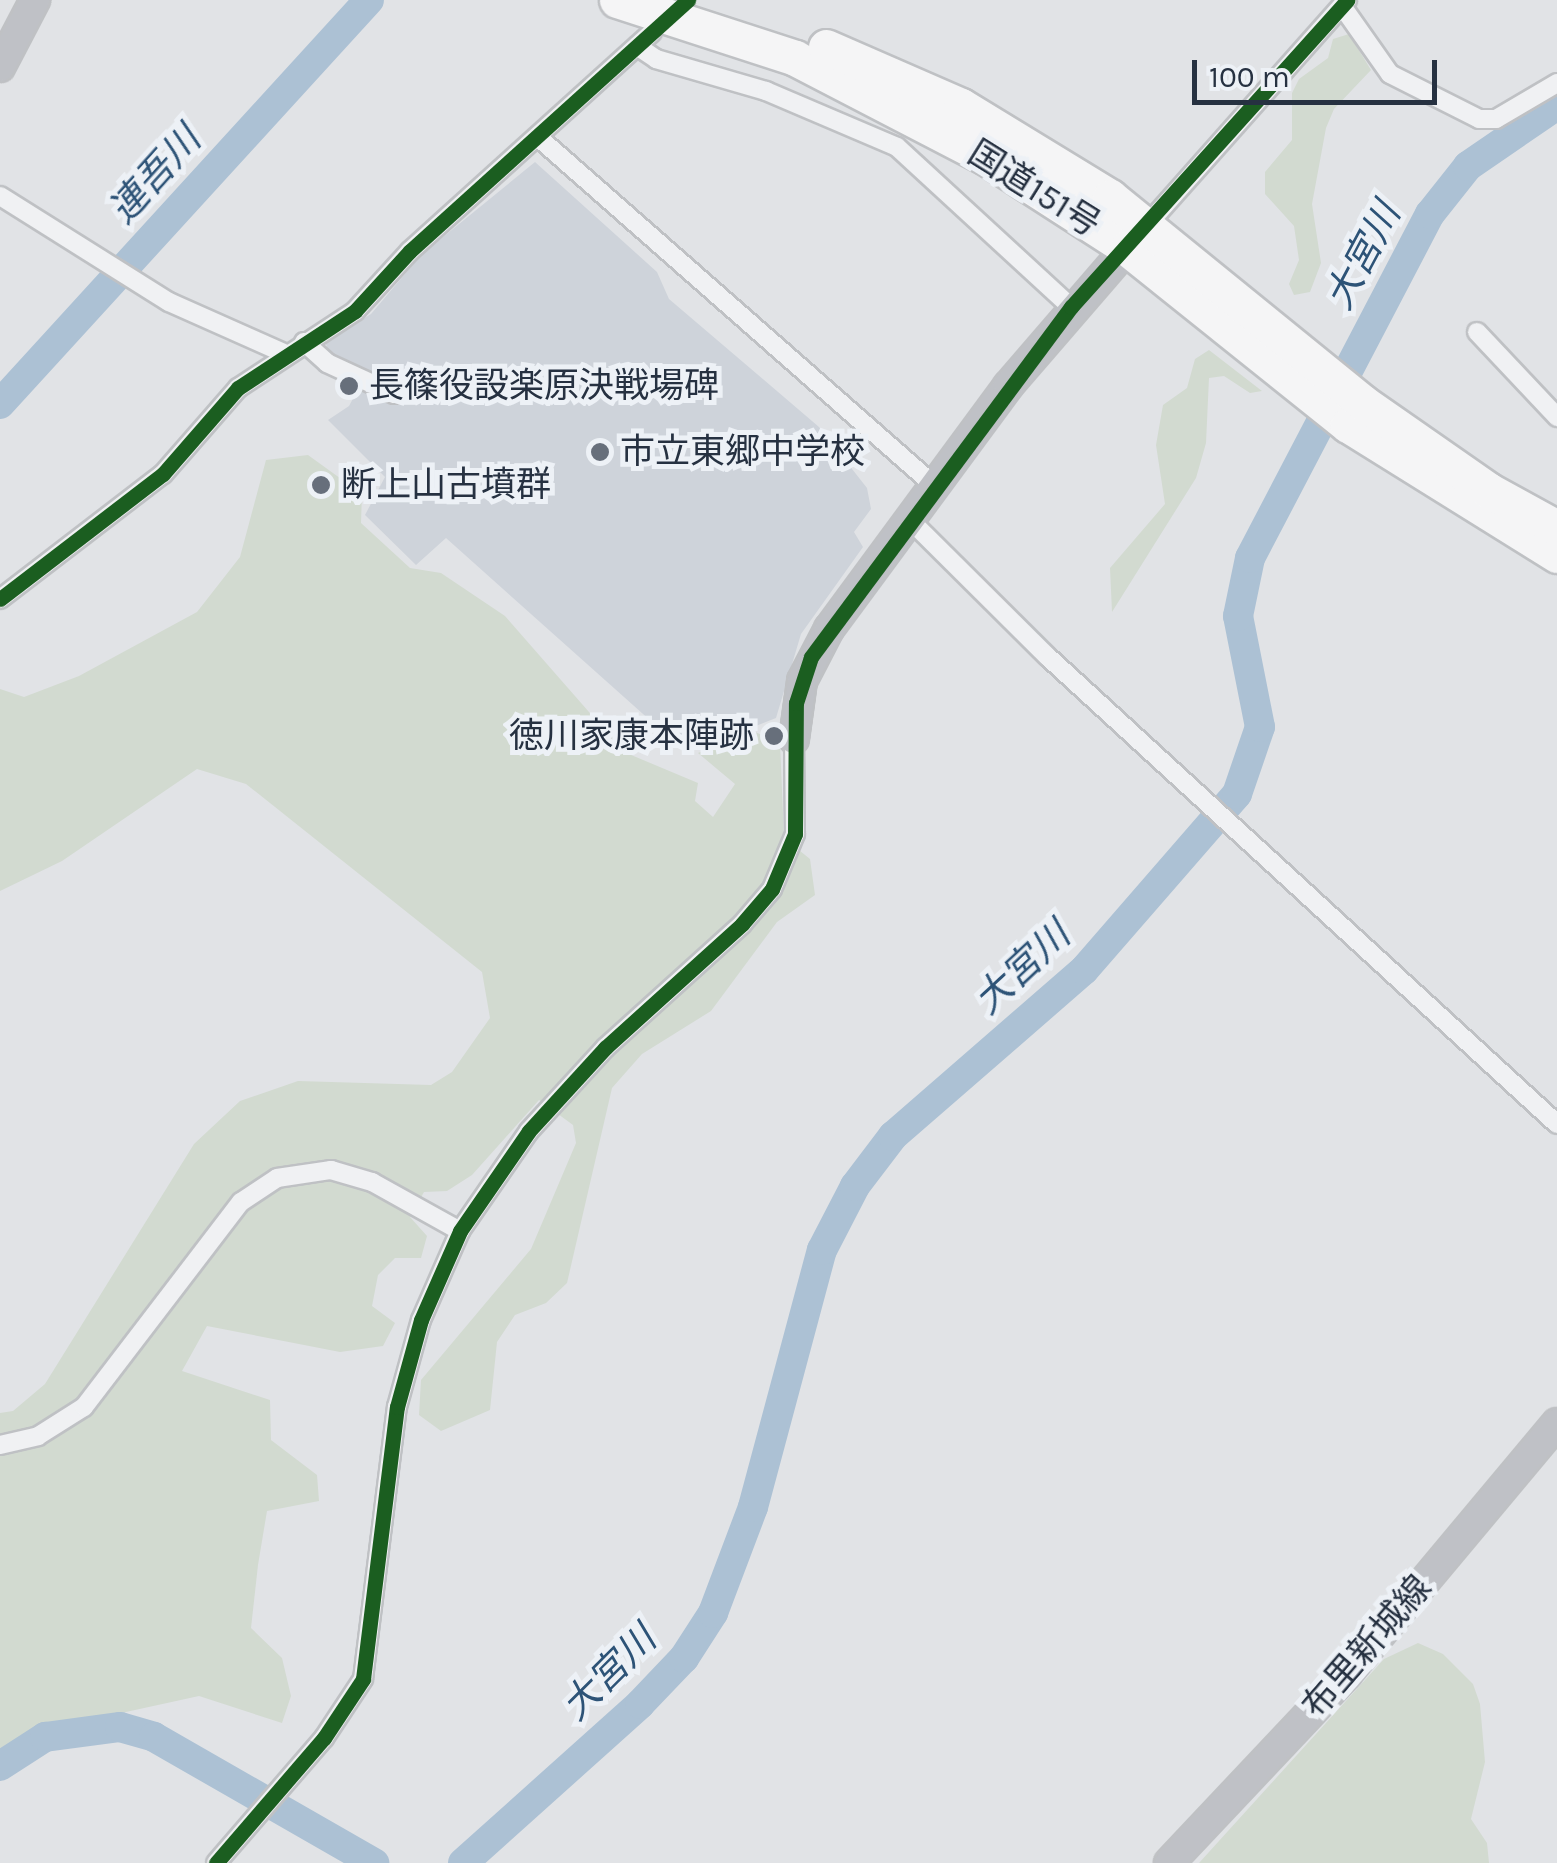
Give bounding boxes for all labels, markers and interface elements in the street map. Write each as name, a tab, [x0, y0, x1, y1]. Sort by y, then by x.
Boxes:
scale bar	[1197, 40, 1442, 102]
text: 100 m	[1209, 59, 1290, 95]
water label: 連吾川	[100, 117, 210, 233]
street label: 国道151号	[960, 132, 1108, 246]
water label: 大宮川	[1316, 195, 1410, 317]
place label: 長篠役設楽原決戦場碑	[369, 365, 719, 407]
marker: 長篠役設楽原決戦場碑	[338, 375, 360, 397]
place label: 市立東郷中学校	[620, 431, 865, 473]
marker: 市立東郷中学校	[589, 441, 611, 463]
place label: 断上山古墳群	[341, 464, 551, 506]
marker: 断上山古墳群	[310, 474, 332, 496]
place label: 徳川家康本陣跡	[509, 715, 754, 757]
marker: 徳川家康本陣跡	[763, 725, 785, 747]
water label: 大宮川	[965, 912, 1079, 1024]
street label: 布里新城線	[1294, 1567, 1440, 1727]
water label: 大宮川	[553, 1617, 665, 1729]

